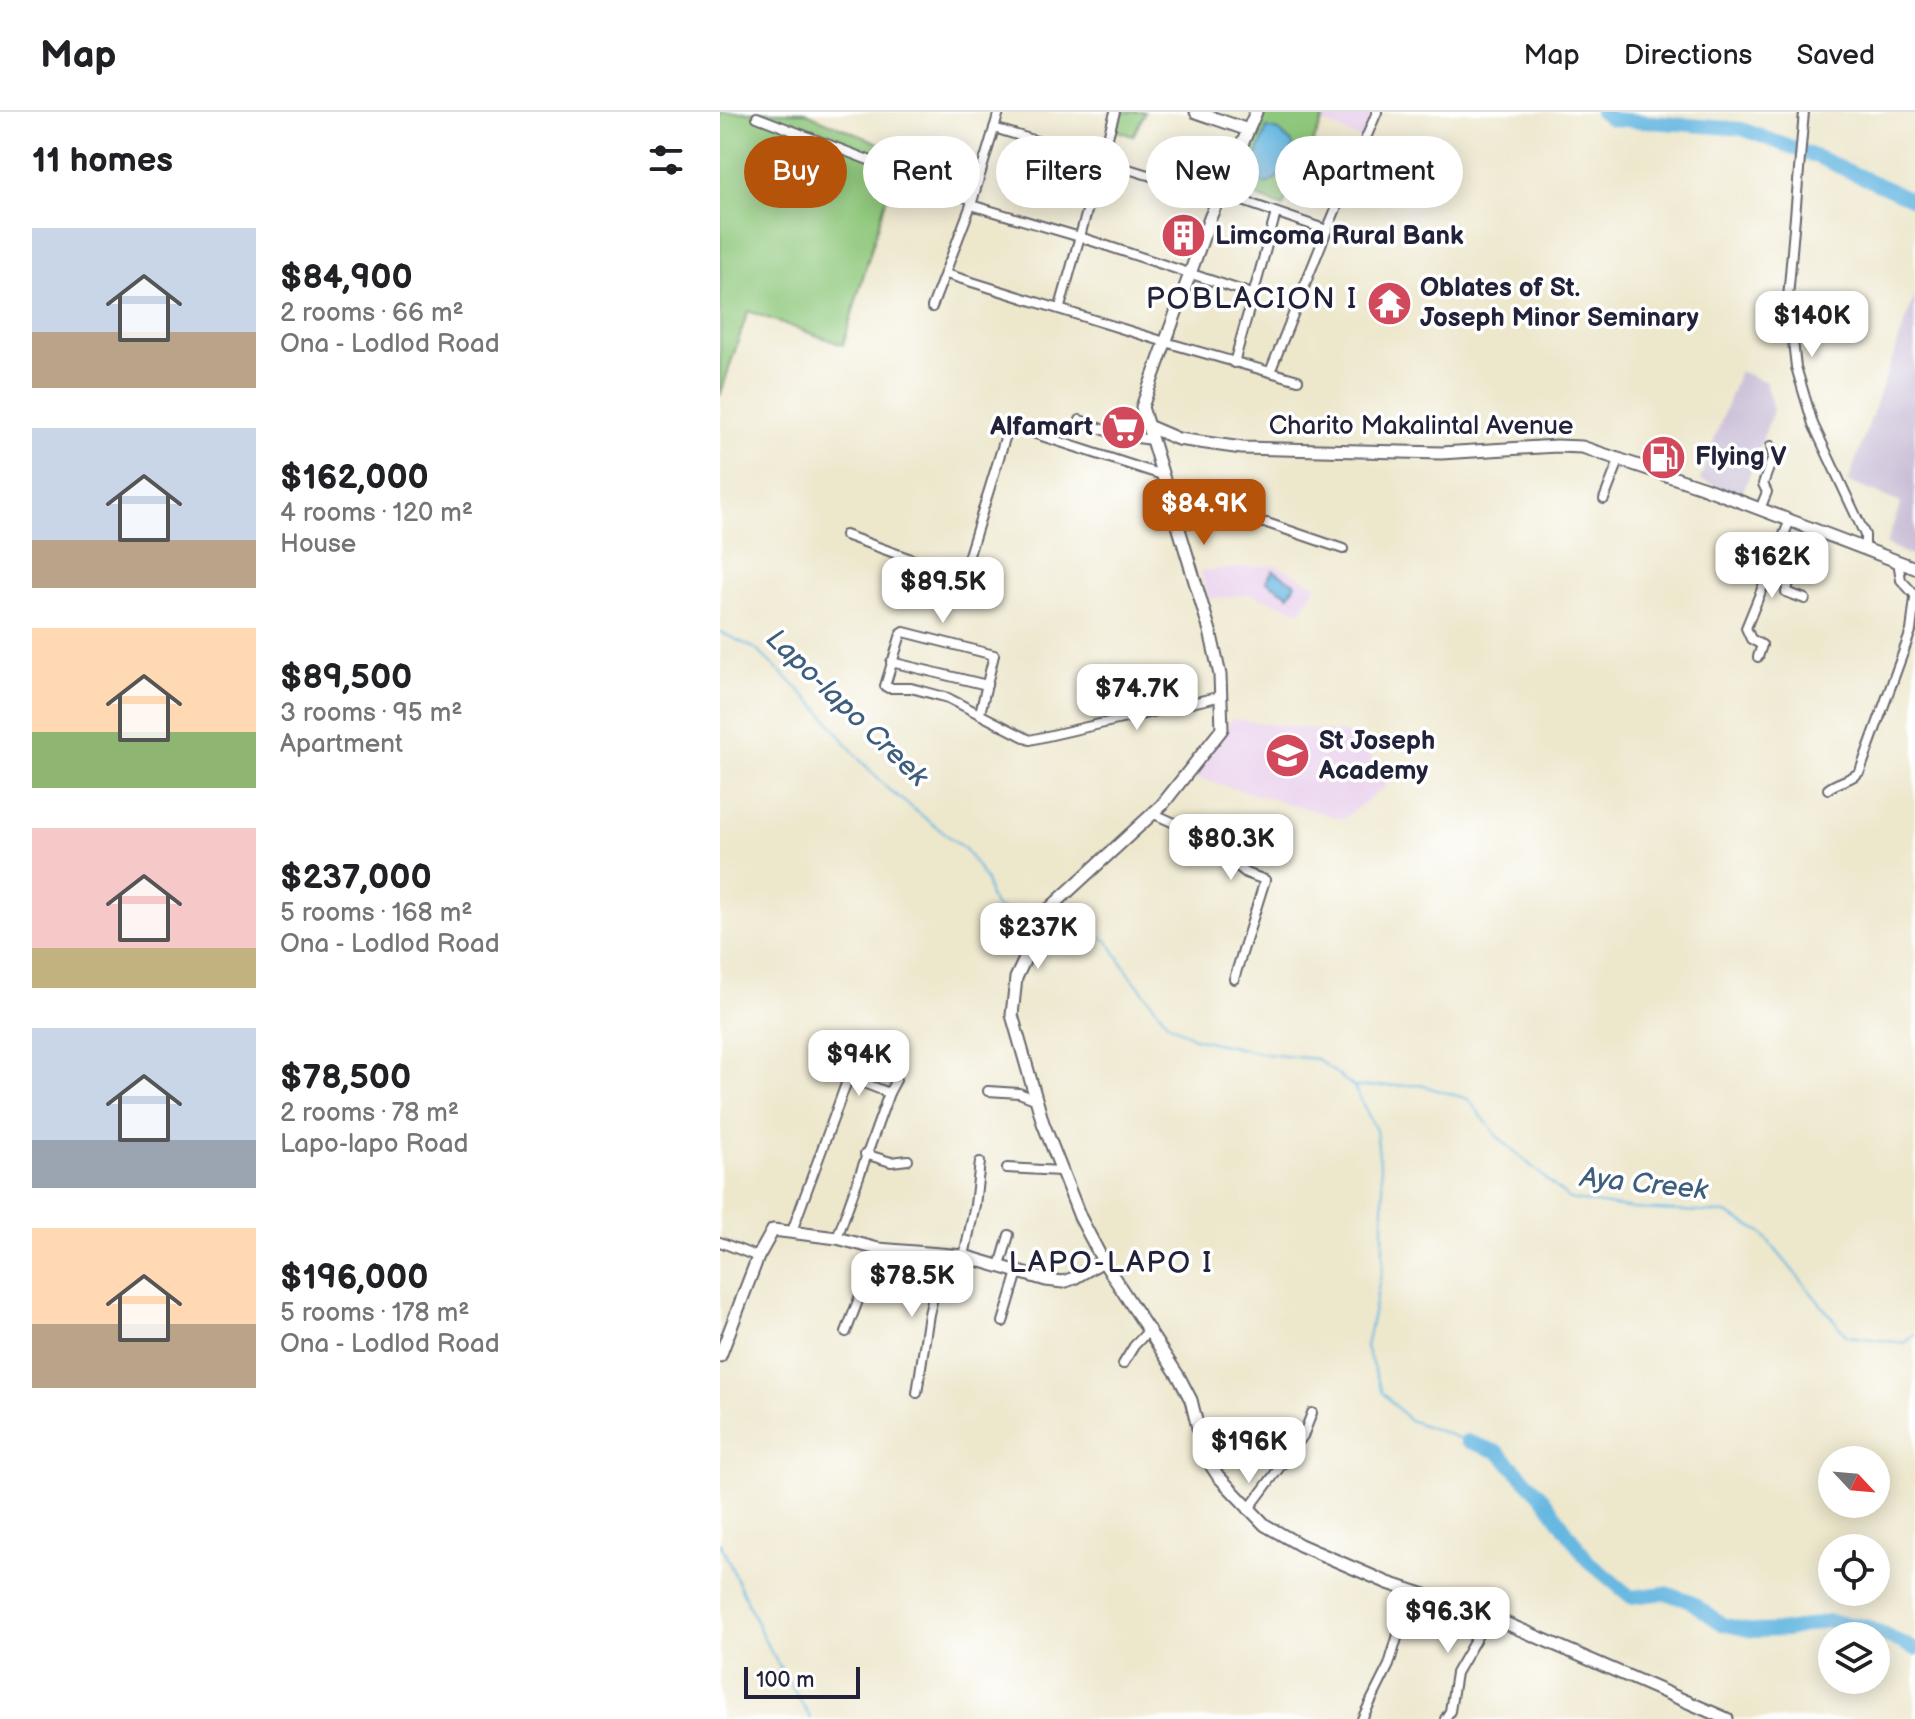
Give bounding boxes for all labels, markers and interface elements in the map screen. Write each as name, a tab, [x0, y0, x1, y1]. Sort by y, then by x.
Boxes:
text: Map	[40, 33, 116, 78]
text: Map	[1523, 39, 1580, 72]
text: Directions	[1624, 39, 1752, 72]
text: Saved	[1796, 39, 1875, 72]
chip: Buy	[744, 136, 847, 208]
chip: Rent	[863, 136, 980, 208]
chip: Filters	[996, 136, 1130, 208]
chip: New	[1146, 136, 1259, 208]
chip: Apartment	[1275, 136, 1463, 208]
icon: filters	[644, 138, 688, 182]
text: 11 homes	[32, 140, 173, 181]
building icon: Limcoma Rural Bank	[1160, 212, 1208, 260]
place label: Limcoma Rural Bank	[1215, 221, 1464, 252]
text: $84,900	[280, 257, 413, 298]
icon: home	[96, 260, 192, 356]
place label: Oblates of St. Joseph Minor Seminary	[1420, 273, 1699, 334]
temple icon: Oblates of St. Joseph Minor Seminary	[1365, 279, 1413, 327]
district label: POBLACION I	[1146, 281, 1358, 317]
pin: $140K	[1756, 291, 1868, 359]
text: 2 rooms · 66 m²	[280, 298, 464, 329]
text: $140K	[1773, 301, 1851, 332]
text: Ona - Lodlod Road	[280, 329, 500, 360]
supermarket icon: Alfamart	[1100, 403, 1148, 451]
street label: Charito Makalintal Avenue	[1269, 411, 1573, 442]
place label: Alfamart	[989, 412, 1093, 443]
fuel station icon: Flying V	[1640, 433, 1688, 481]
place label: Flying V	[1695, 442, 1786, 473]
text: $162,000	[280, 457, 429, 498]
icon: home	[96, 460, 192, 556]
pin: $84.9K	[1139, 479, 1269, 547]
text: $84.9K	[1161, 489, 1247, 520]
text: 4 rooms · 120 m²	[280, 498, 473, 529]
text: House	[280, 529, 356, 560]
pin: $162K	[1716, 532, 1828, 600]
text: $162K	[1733, 542, 1811, 573]
pin: $89.5K	[878, 557, 1008, 625]
text: $89.5K	[900, 567, 986, 598]
water label: Lapo-lapo Creek	[759, 622, 936, 794]
text: $89,500	[280, 657, 412, 698]
icon: home	[96, 660, 192, 756]
pin: $74.7K	[1072, 664, 1202, 732]
text: $74.7K	[1095, 674, 1179, 705]
text: 3 rooms · 95 m²	[280, 698, 462, 729]
place label: St Joseph Academy	[1318, 726, 1435, 787]
text: Apartment	[280, 729, 403, 760]
school or university icon: St Joseph Academy	[1264, 732, 1312, 780]
pin: $80.3K	[1166, 814, 1296, 882]
text: $80.3K	[1187, 824, 1275, 855]
text: $237,000	[280, 857, 432, 898]
icon: home	[96, 860, 192, 956]
text: 5 rooms · 168 m²	[280, 898, 473, 929]
pin: $237K	[982, 903, 1094, 971]
text: $237K	[998, 913, 1078, 944]
text: Ona - Lodlod Road	[280, 929, 500, 960]
pin: $94K	[812, 1030, 906, 1098]
text: $94K	[826, 1040, 892, 1071]
text: $78,500	[280, 1057, 411, 1098]
icon: home	[96, 1060, 192, 1156]
text: 2 rooms · 78 m²	[280, 1098, 459, 1129]
text: Lapo-lapo Road	[280, 1129, 468, 1160]
water label: Aya Creek	[1577, 1161, 1711, 1207]
district label: LAPO-LAPO I	[1009, 1245, 1214, 1281]
pin: $78.5K	[847, 1251, 977, 1319]
text: $196,000	[280, 1257, 428, 1298]
icon: home	[96, 1260, 192, 1356]
text: $78.5K	[869, 1261, 955, 1292]
text: 5 rooms · 178 m²	[280, 1298, 469, 1329]
text: Ona - Lodlod Road	[280, 1329, 500, 1360]
pin: $196K	[1193, 1417, 1305, 1485]
text: $196K	[1211, 1427, 1287, 1458]
north arrow	[1818, 1446, 1890, 1518]
map controls	[1818, 1446, 1890, 1694]
button: locate	[1818, 1534, 1890, 1606]
pin: $96.3K	[1383, 1587, 1513, 1655]
text: $96.3K	[1405, 1597, 1491, 1628]
button: layers	[1818, 1622, 1890, 1694]
scale bar	[744, 1663, 860, 1699]
text: 100 m	[756, 1667, 815, 1694]

